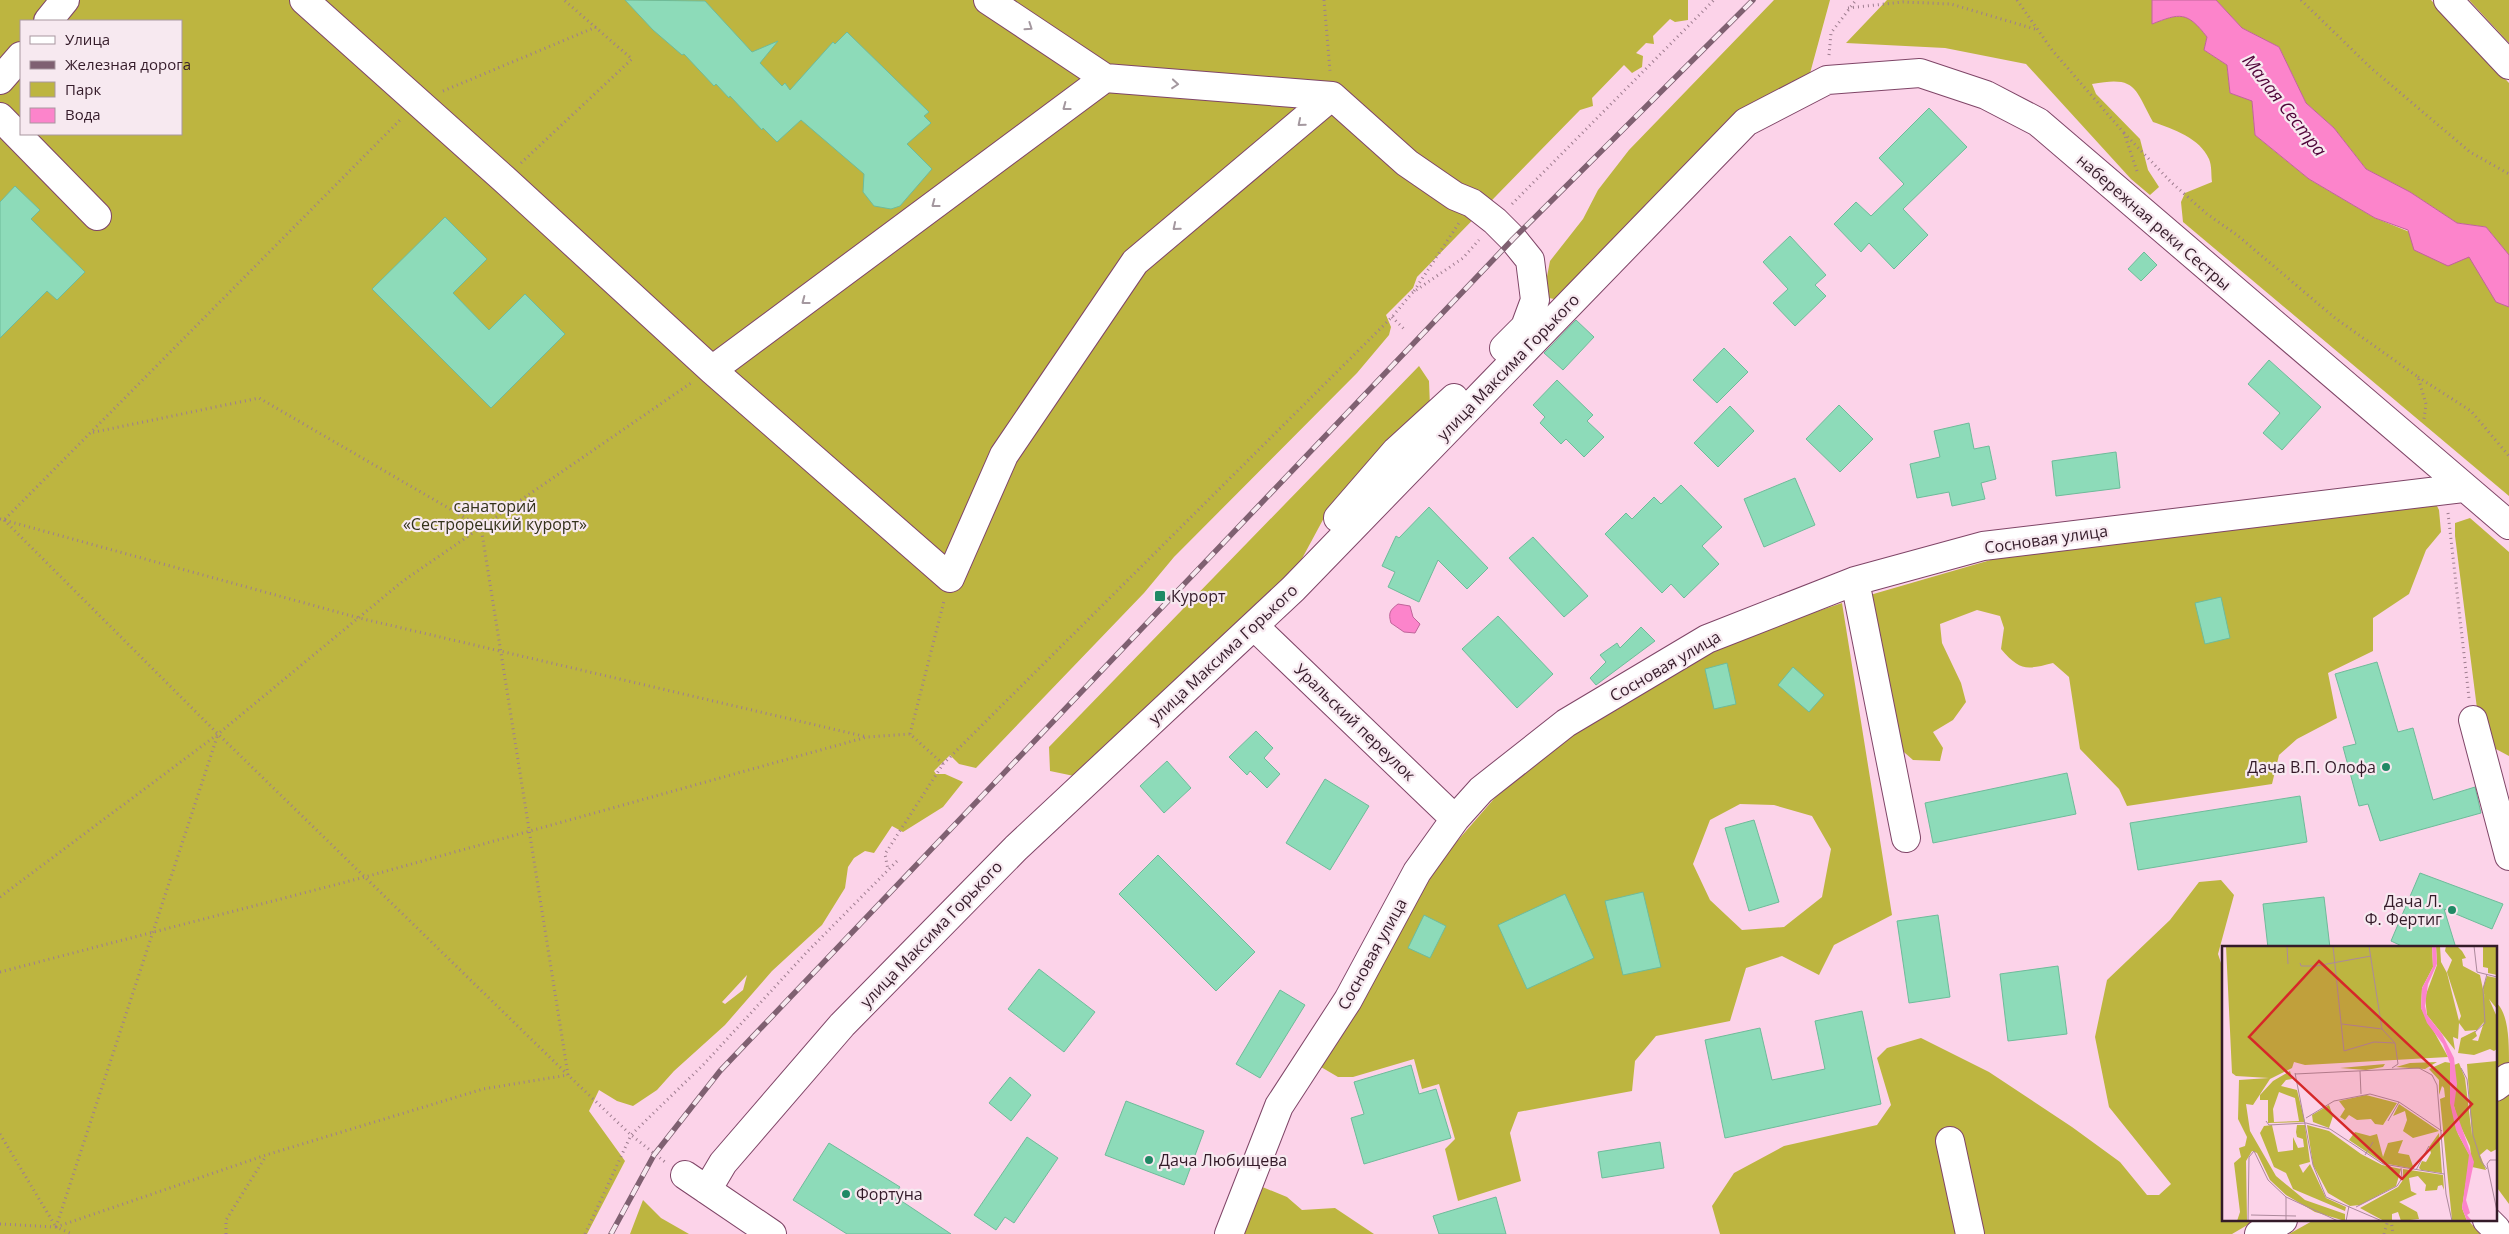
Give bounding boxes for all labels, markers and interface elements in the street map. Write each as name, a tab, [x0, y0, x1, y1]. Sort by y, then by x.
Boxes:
legend	[20, 20, 182, 135]
one-way arrow	[1023, 21, 1032, 30]
text: Улица	[65, 29, 110, 49]
water label: Малая Сестра	[2238, 49, 2332, 161]
text: Железная дорога	[65, 54, 191, 74]
one-way arrow	[1172, 78, 1180, 89]
text: Парк	[65, 79, 101, 99]
one-way arrow	[1062, 101, 1072, 110]
text: Вода	[65, 104, 101, 124]
one-way arrow	[1297, 117, 1306, 126]
street label: набережная реки Сестры	[2072, 149, 2236, 295]
one-way arrow	[931, 198, 941, 207]
one-way arrow	[1173, 222, 1182, 231]
street label: улица Максима Горького	[1432, 289, 1584, 445]
one-way arrow	[802, 295, 811, 303]
park label: санаторий «Сестрорецкий курорт»	[403, 495, 587, 535]
street label: Сосновая улица	[1983, 519, 2109, 559]
street label: улица Максима Горького	[1144, 579, 1302, 729]
place label: Курорт	[1171, 585, 1226, 607]
marker: Курорт	[1153, 589, 1167, 603]
street label: Сосновая улица	[1606, 625, 1724, 707]
street label: Уральский переулок	[1290, 658, 1421, 786]
place label: Дача В.П. Олофа	[2247, 756, 2376, 778]
marker: Дача В.П. Олофа	[2380, 761, 2392, 773]
street label: улица Максима Горького	[855, 856, 1007, 1012]
place label: Дача Л. Ф. Фертиг	[2365, 890, 2442, 930]
street label: Сосновая улица	[1332, 894, 1412, 1014]
marker: Дача Л. Ф. Фертиг	[2446, 904, 2458, 916]
inset map	[2222, 946, 2496, 1222]
place label: Дача Любищева	[1159, 1149, 1287, 1171]
marker: Дача Любищева	[1143, 1154, 1155, 1166]
place label: Фортуна	[856, 1183, 923, 1205]
marker: Фортуна	[840, 1188, 852, 1200]

